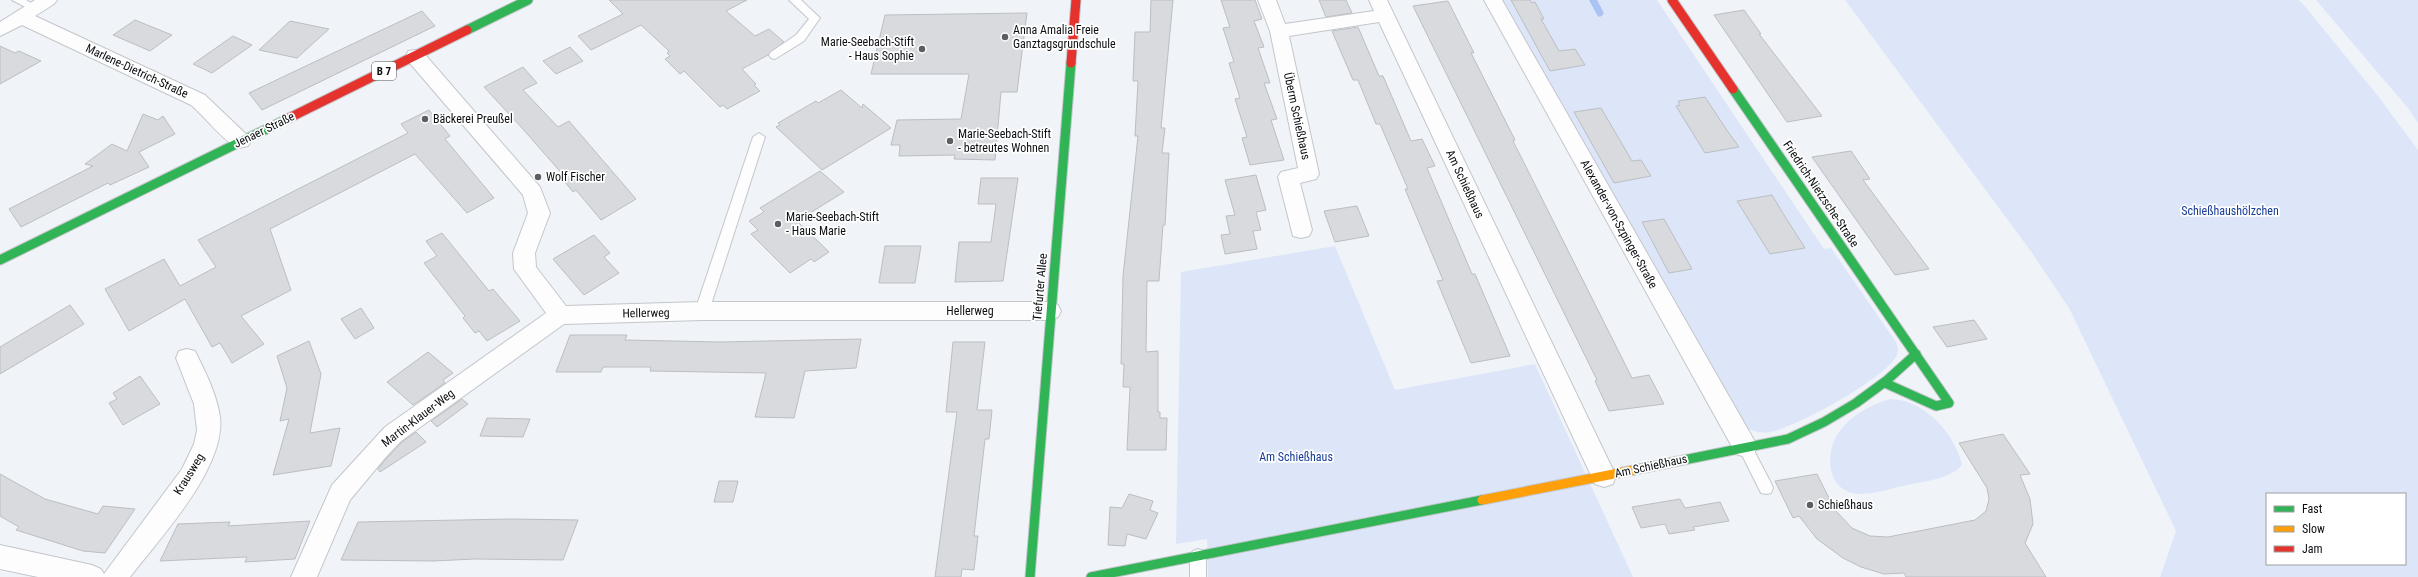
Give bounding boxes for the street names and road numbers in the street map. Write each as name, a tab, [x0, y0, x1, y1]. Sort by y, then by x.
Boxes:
street label: Marlene-Dietrich-Straße	[83, 41, 191, 101]
road number: B 7	[372, 62, 396, 80]
street label: Überm Schießhaus	[1281, 71, 1314, 161]
street label: Jenaer Straße	[231, 109, 297, 151]
street label: Friedrich-Nietzsche-Straße	[1780, 138, 1862, 250]
street label: Am Schießhaus	[1443, 148, 1487, 220]
street label: Alexander-von-Szpinger-Straße	[1578, 157, 1660, 291]
street label: Tiefurter Allee	[1030, 252, 1050, 321]
street label: Hellerweg	[946, 304, 994, 318]
street label: Hellerweg	[622, 306, 670, 320]
street label: Martin-Klauer-Weg	[379, 386, 457, 450]
street label: Krausweg	[171, 451, 207, 497]
street label: Am Schießhaus	[1613, 451, 1689, 481]

